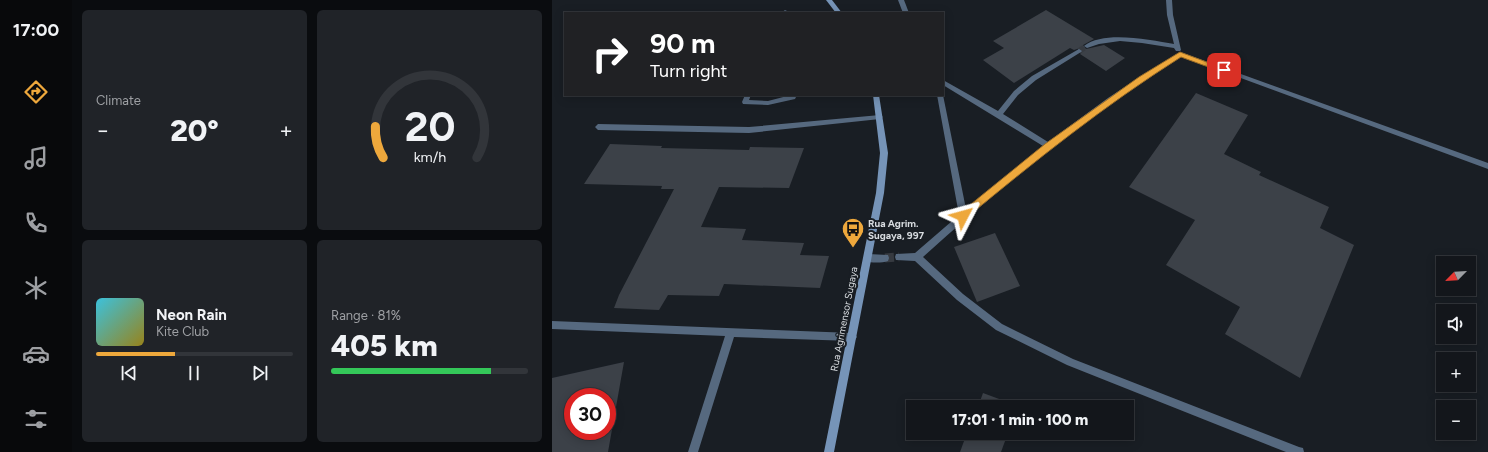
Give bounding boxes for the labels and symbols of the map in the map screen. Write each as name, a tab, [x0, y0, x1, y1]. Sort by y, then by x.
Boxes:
pin	[1207, 53, 1241, 87]
position arrow	[942, 195, 984, 237]
bus stop icon: Rua Agrim. Sugaya, 997	[840, 216, 866, 249]
place label: Rua Agrim. Sugaya, 997	[868, 217, 924, 242]
north arrow	[1436, 256, 1476, 296]
street label: Rua Agrimensor Sugaya	[827, 266, 861, 372]
speed limit sign: 30	[564, 388, 616, 440]

